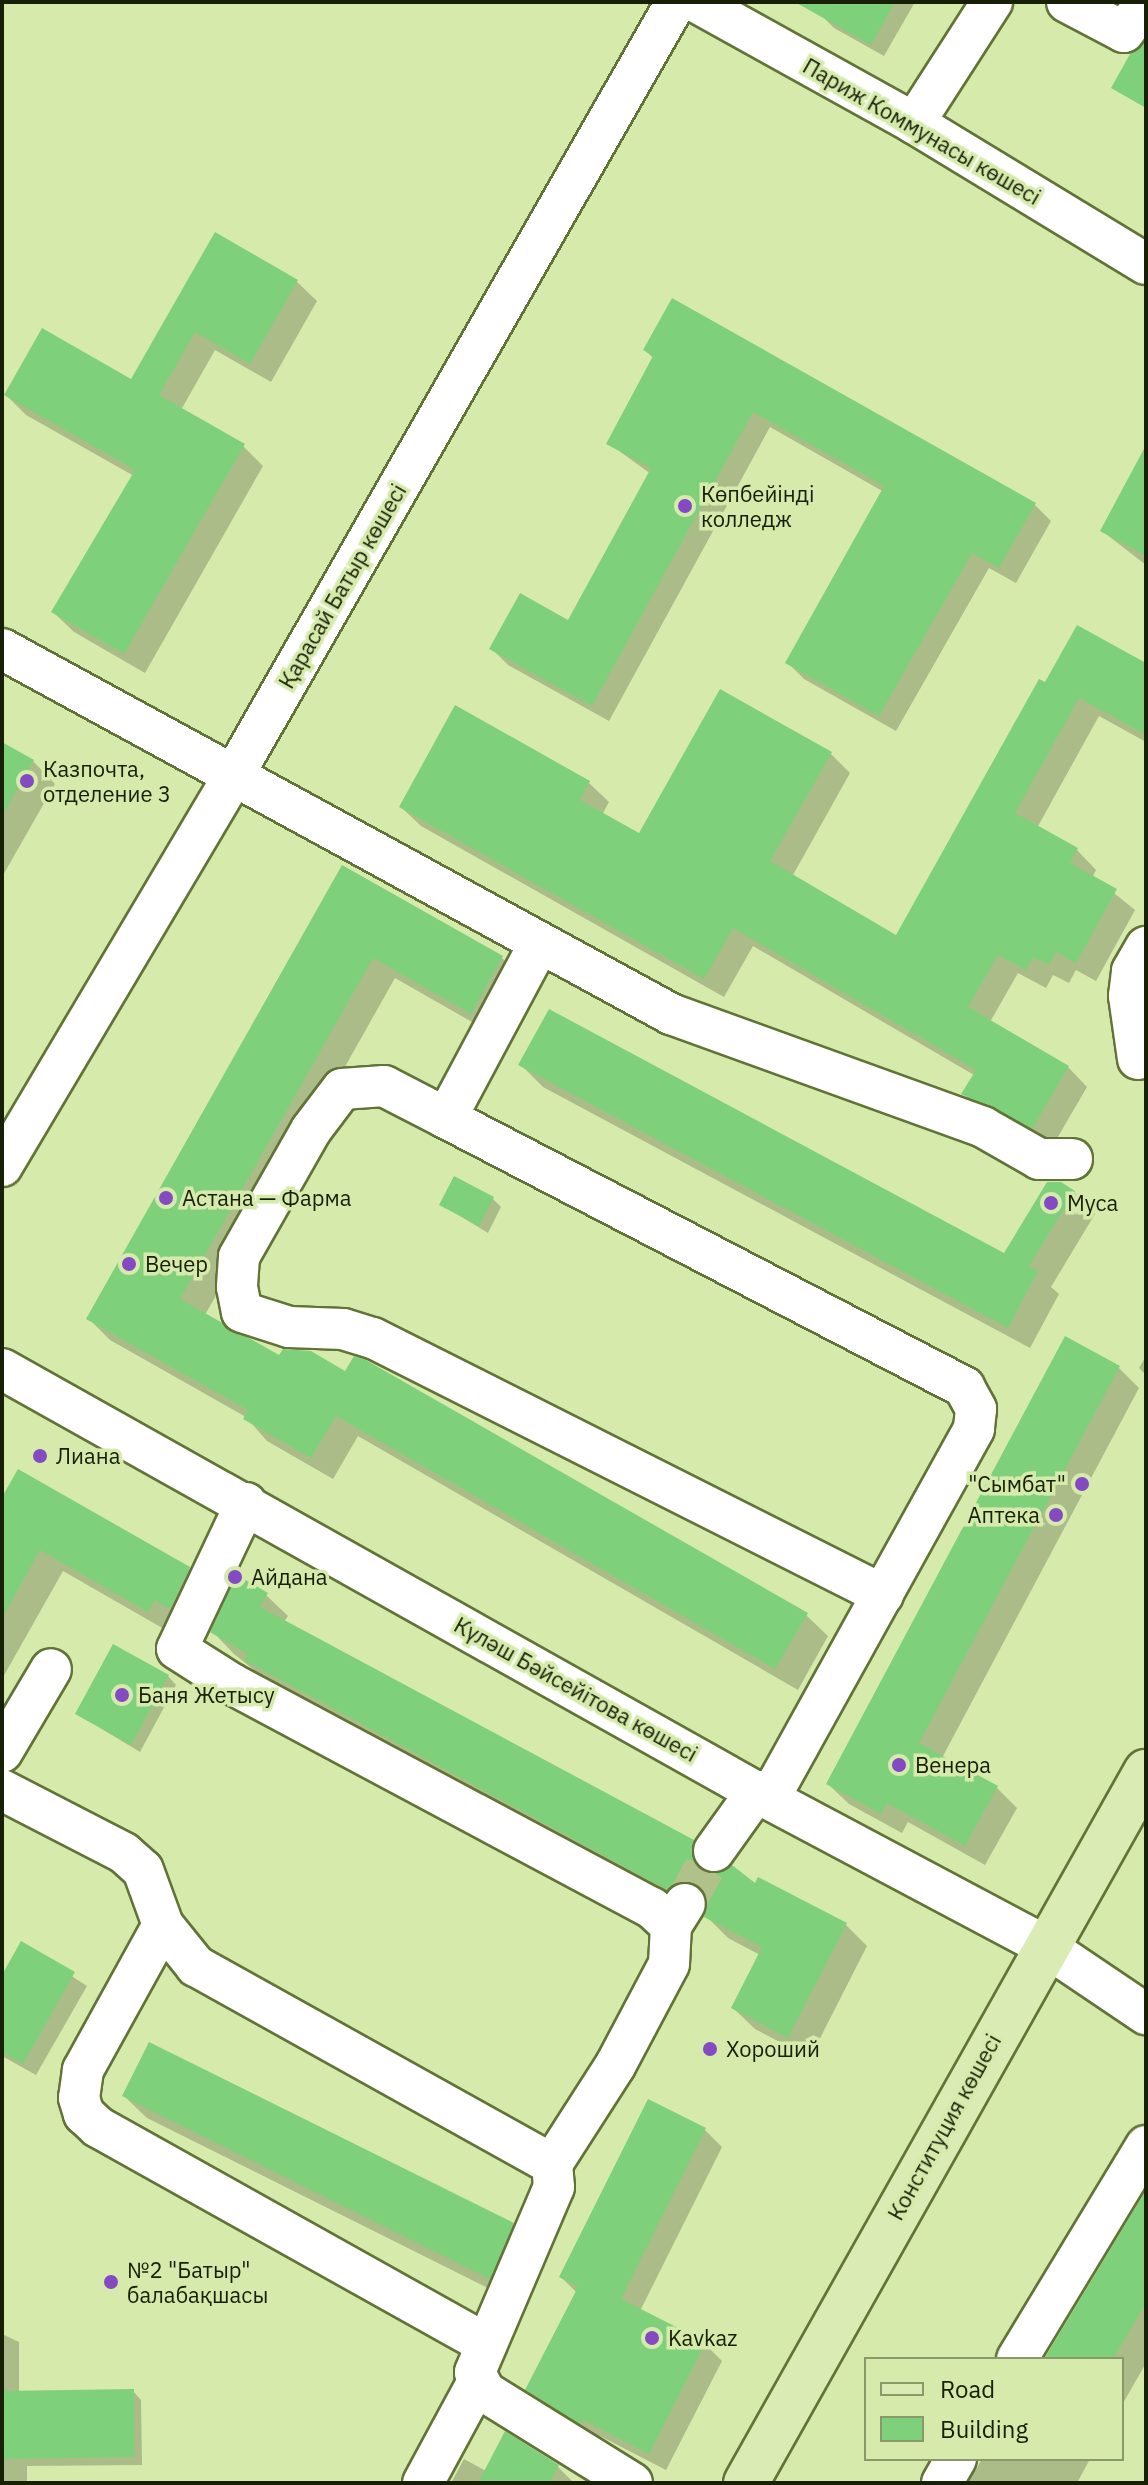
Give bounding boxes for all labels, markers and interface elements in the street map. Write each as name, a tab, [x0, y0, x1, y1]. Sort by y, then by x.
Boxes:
street label: Париж Коммунасы көшесі	[799, 52, 1045, 210]
street label: Қарасай Батыр көшесі	[273, 479, 411, 693]
place label: Көпбейінді колледж	[701, 480, 814, 532]
marker: Көпбейінді колледж	[676, 497, 694, 515]
place label: Казпочта, отделение 3	[43, 755, 171, 806]
marker: Казпочта, отделение 3	[18, 772, 36, 790]
place label: Астана — Фарма	[182, 1185, 351, 1211]
marker: Астана — Фарма	[157, 1189, 175, 1207]
place label: Муса	[1067, 1190, 1118, 1216]
marker: Муса	[1042, 1194, 1060, 1212]
place label: Вечер	[145, 1251, 208, 1277]
marker: Вечер	[120, 1255, 138, 1273]
place label: Лиана	[56, 1443, 120, 1469]
marker: Лиана	[31, 1447, 49, 1465]
place label: "Сымбат"	[968, 1471, 1066, 1497]
marker: "Сымбат"	[1073, 1475, 1091, 1493]
place label: Аптека	[967, 1502, 1040, 1528]
marker: Аптека	[1047, 1506, 1065, 1524]
place label: Айдана	[251, 1564, 328, 1590]
marker: Айдана	[226, 1568, 244, 1586]
street label: Күләш Бәйсейітова көшесі	[450, 1611, 702, 1767]
place label: Баня Жетысу	[138, 1682, 275, 1708]
marker: Баня Жетысу	[113, 1686, 131, 1704]
place label: Венера	[915, 1752, 991, 1778]
marker: Венера	[890, 1756, 908, 1774]
street label: Конституция көшесі	[882, 2029, 1006, 2225]
place label: Хороший	[726, 2036, 820, 2062]
marker: Хороший	[701, 2040, 719, 2058]
place label: №2 "Батыр" балабақшасы	[127, 2256, 268, 2308]
marker: №2 "Батыр" балабақшасы	[102, 2273, 120, 2291]
place label: Kavkaz	[668, 2325, 737, 2351]
marker: Kavkaz	[643, 2329, 661, 2347]
legend	[864, 2357, 1124, 2461]
text: Road	[940, 2373, 995, 2405]
text: Building	[940, 2413, 1028, 2445]

